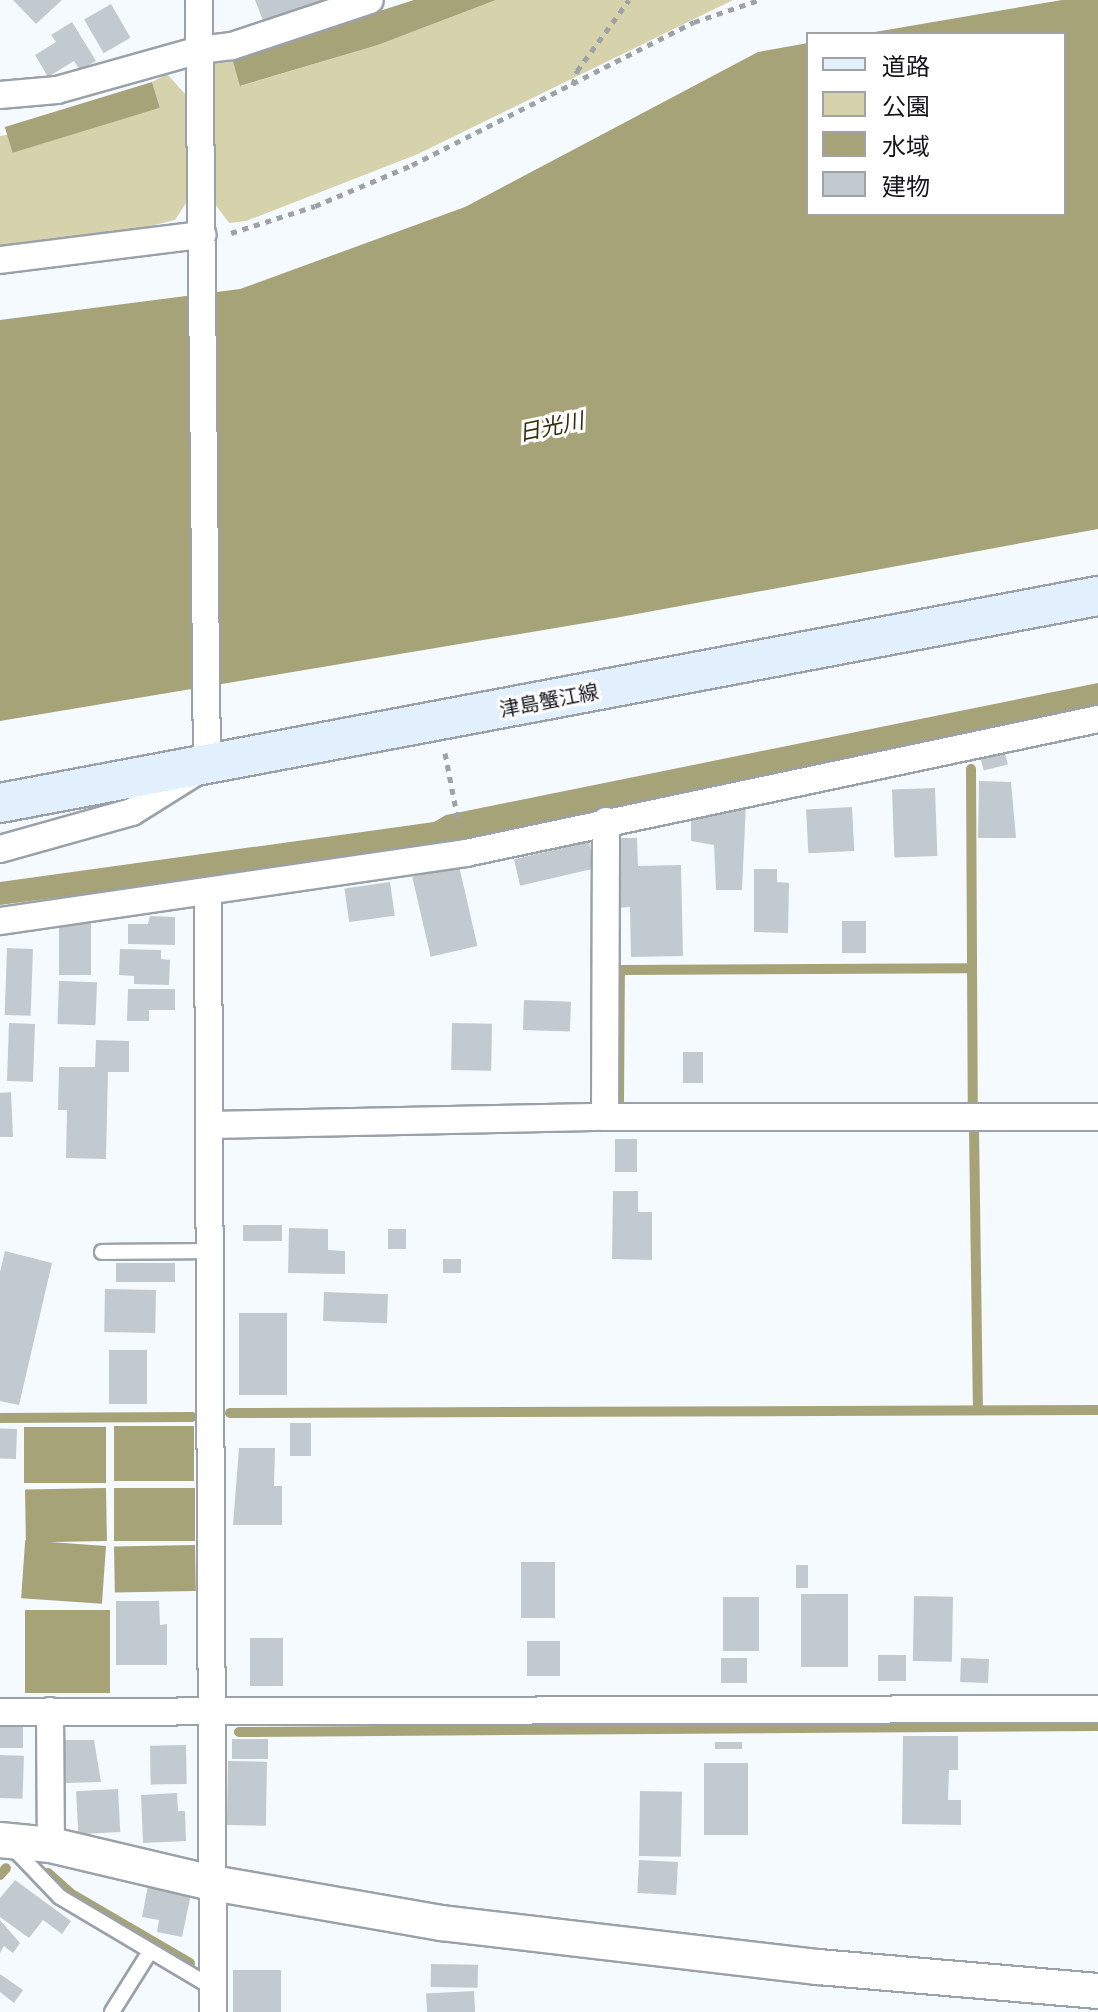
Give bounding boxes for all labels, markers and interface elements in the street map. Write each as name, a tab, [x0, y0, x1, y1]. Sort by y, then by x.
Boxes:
legend	[806, 32, 1066, 216]
text: 道路	[882, 53, 930, 80]
text: 公園	[882, 93, 930, 120]
text: 水域	[882, 133, 930, 160]
text: 建物	[882, 173, 930, 200]
water label: 日光川	[516, 407, 586, 447]
street label: 津島蟹江線	[498, 679, 600, 721]

